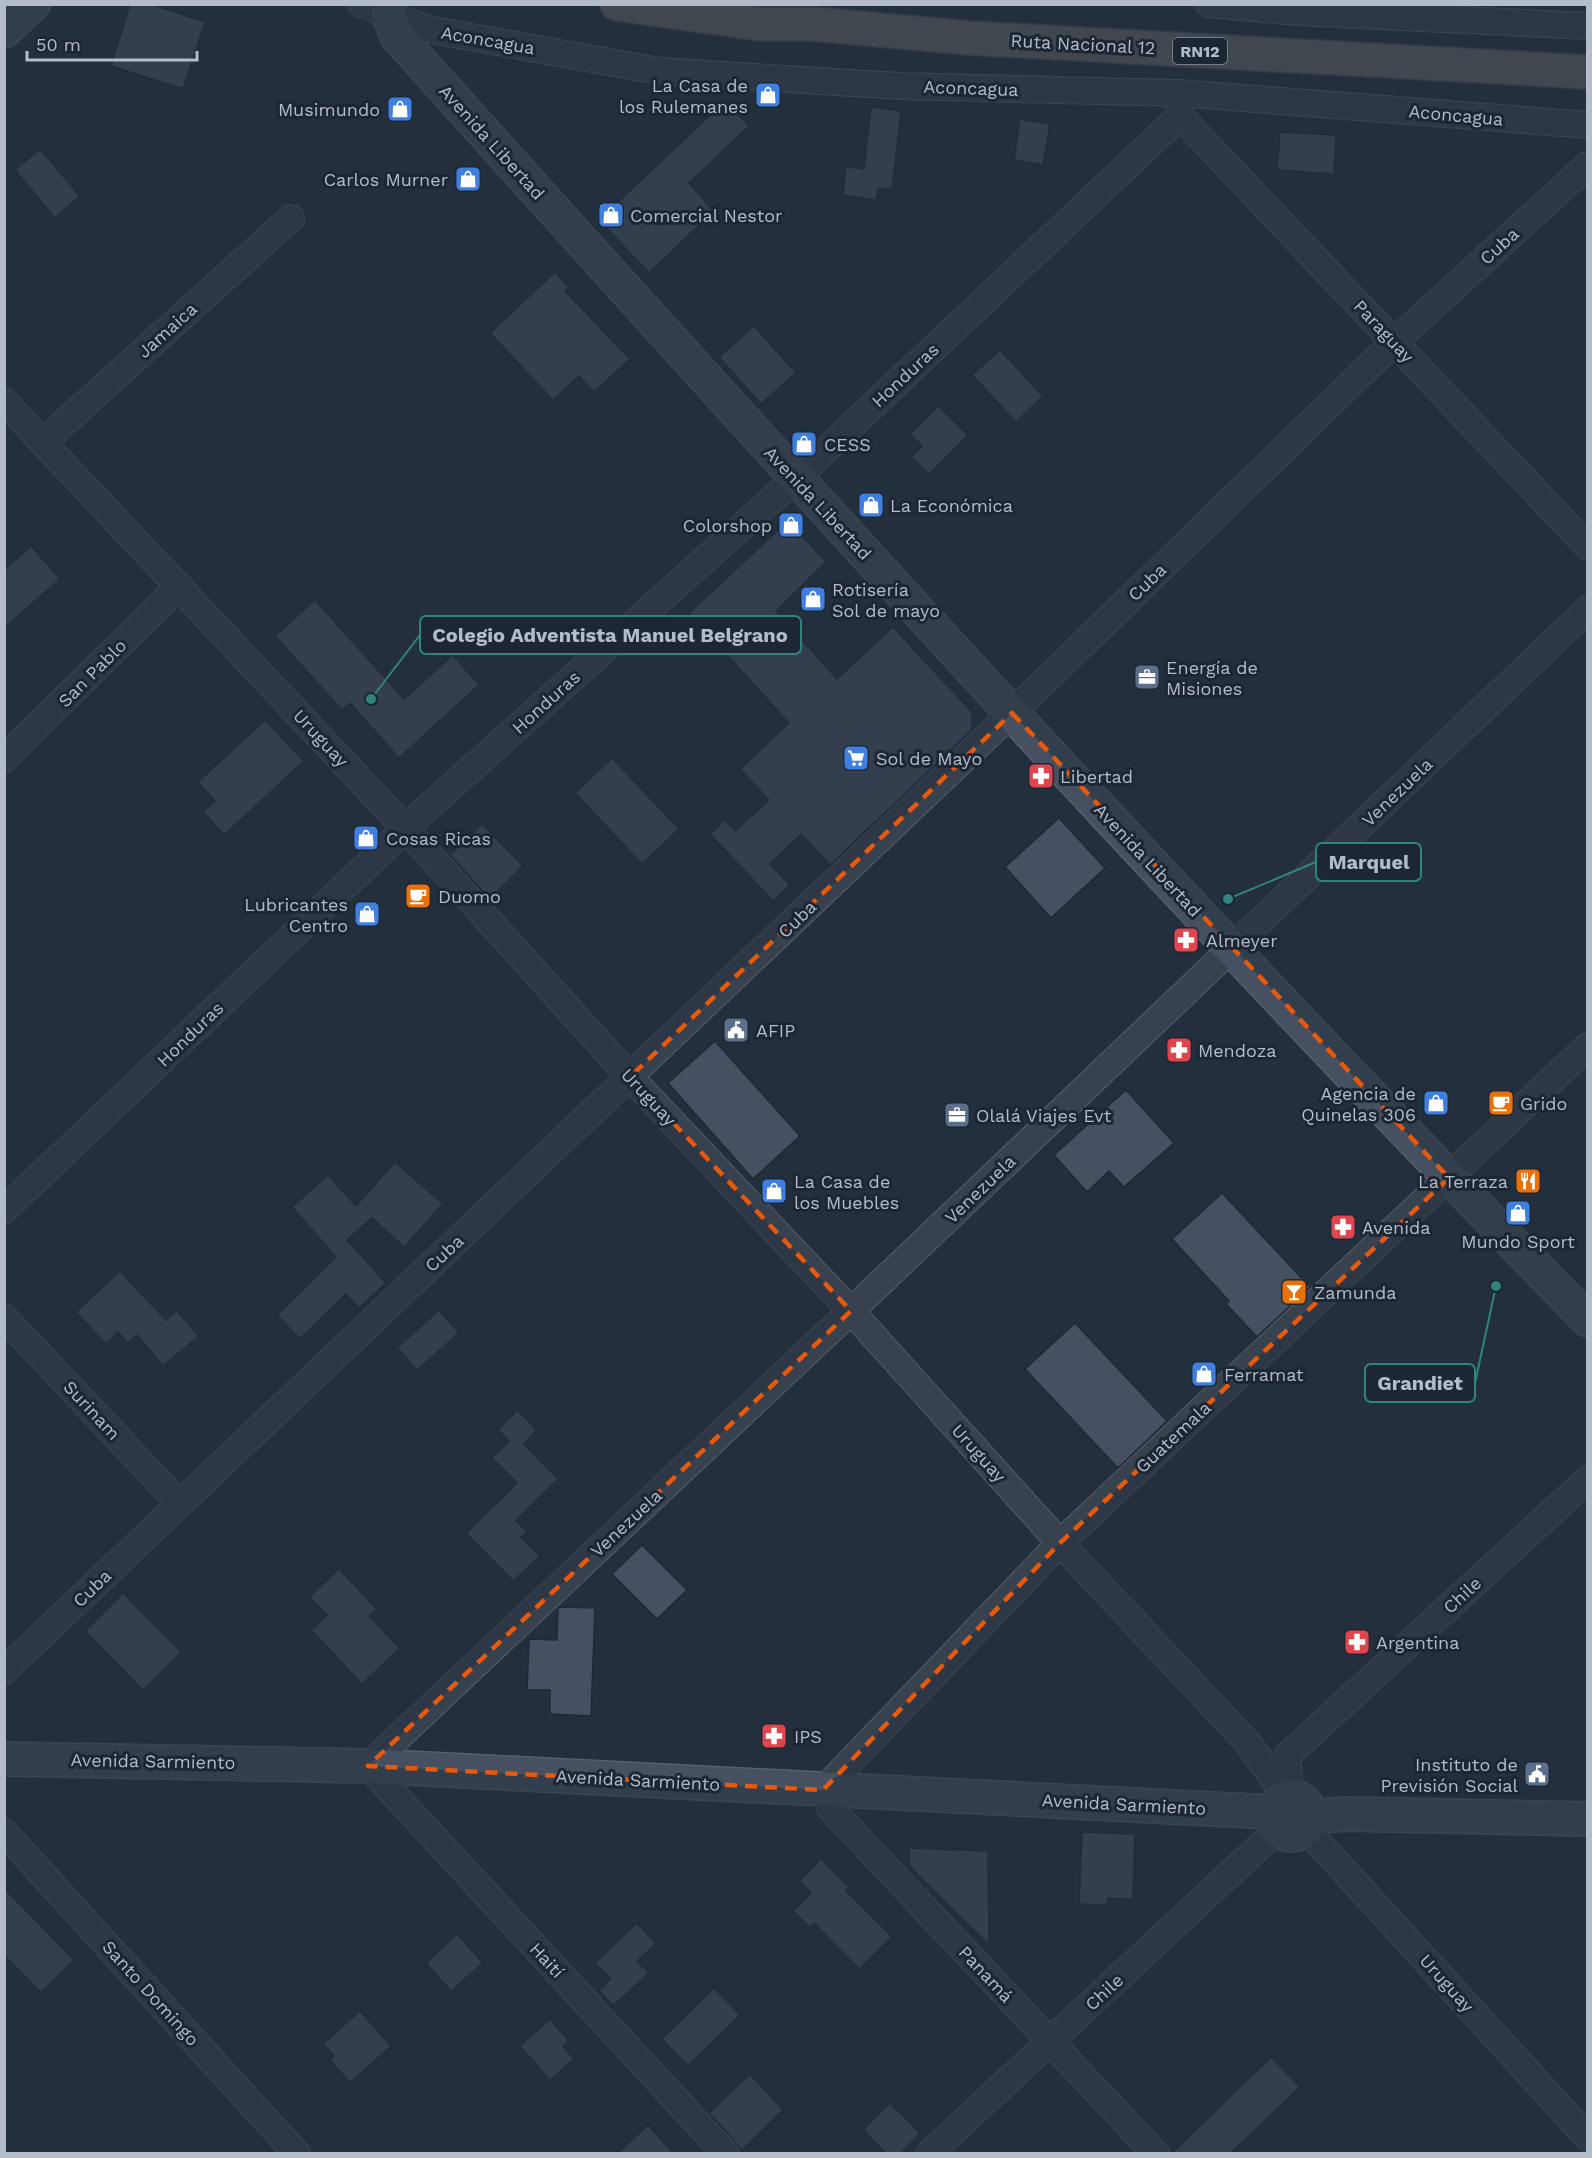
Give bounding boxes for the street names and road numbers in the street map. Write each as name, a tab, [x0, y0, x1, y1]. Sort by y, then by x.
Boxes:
street label: Aconcagua	[439, 21, 537, 59]
street label: Ruta Nacional 12	[1010, 30, 1156, 58]
road number: RN12	[1173, 38, 1227, 64]
street label: Aconcagua	[923, 76, 1019, 100]
street label: Avenida Libertad	[435, 80, 549, 204]
street label: Aconcagua	[1408, 100, 1504, 130]
street label: Cuba	[1475, 223, 1523, 269]
street label: Paraguay	[1350, 295, 1419, 367]
street label: Jamaica	[133, 298, 201, 362]
street label: Honduras	[867, 339, 943, 411]
street label: Avenida Libertad	[760, 442, 876, 564]
street label: Cuba	[1124, 559, 1170, 605]
street label: San Pablo	[54, 635, 130, 711]
street label: Honduras	[508, 666, 584, 738]
street label: Uruguay	[289, 705, 353, 772]
street label: Venezuela	[1357, 753, 1437, 831]
street label: Avenida Libertad	[1090, 799, 1206, 921]
street label: Cuba	[774, 896, 820, 942]
street label: Honduras	[152, 997, 228, 1071]
street label: Uruguay	[617, 1064, 681, 1131]
street label: Venezuela	[940, 1150, 1020, 1228]
street label: Cuba	[420, 1230, 468, 1276]
street label: Surinam	[59, 1376, 125, 1444]
street label: Guatemala	[1131, 1397, 1215, 1477]
street label: Uruguay	[948, 1420, 1011, 1487]
street label: Venezuela	[586, 1485, 666, 1561]
street label: Cuba	[69, 1565, 115, 1611]
street label: Chile	[1439, 1572, 1485, 1618]
street label: Avenida Sarmiento	[70, 1749, 236, 1773]
street label: Avenida Sarmiento	[555, 1765, 721, 1795]
street label: Avenida Sarmiento	[1041, 1789, 1207, 1819]
street label: Santo Domingo	[98, 1936, 204, 2050]
street label: Haití	[526, 1938, 569, 1982]
street label: Panamá	[955, 1941, 1017, 2007]
street label: Uruguay	[1416, 1950, 1479, 2017]
street label: Chile	[1081, 1969, 1127, 2015]

